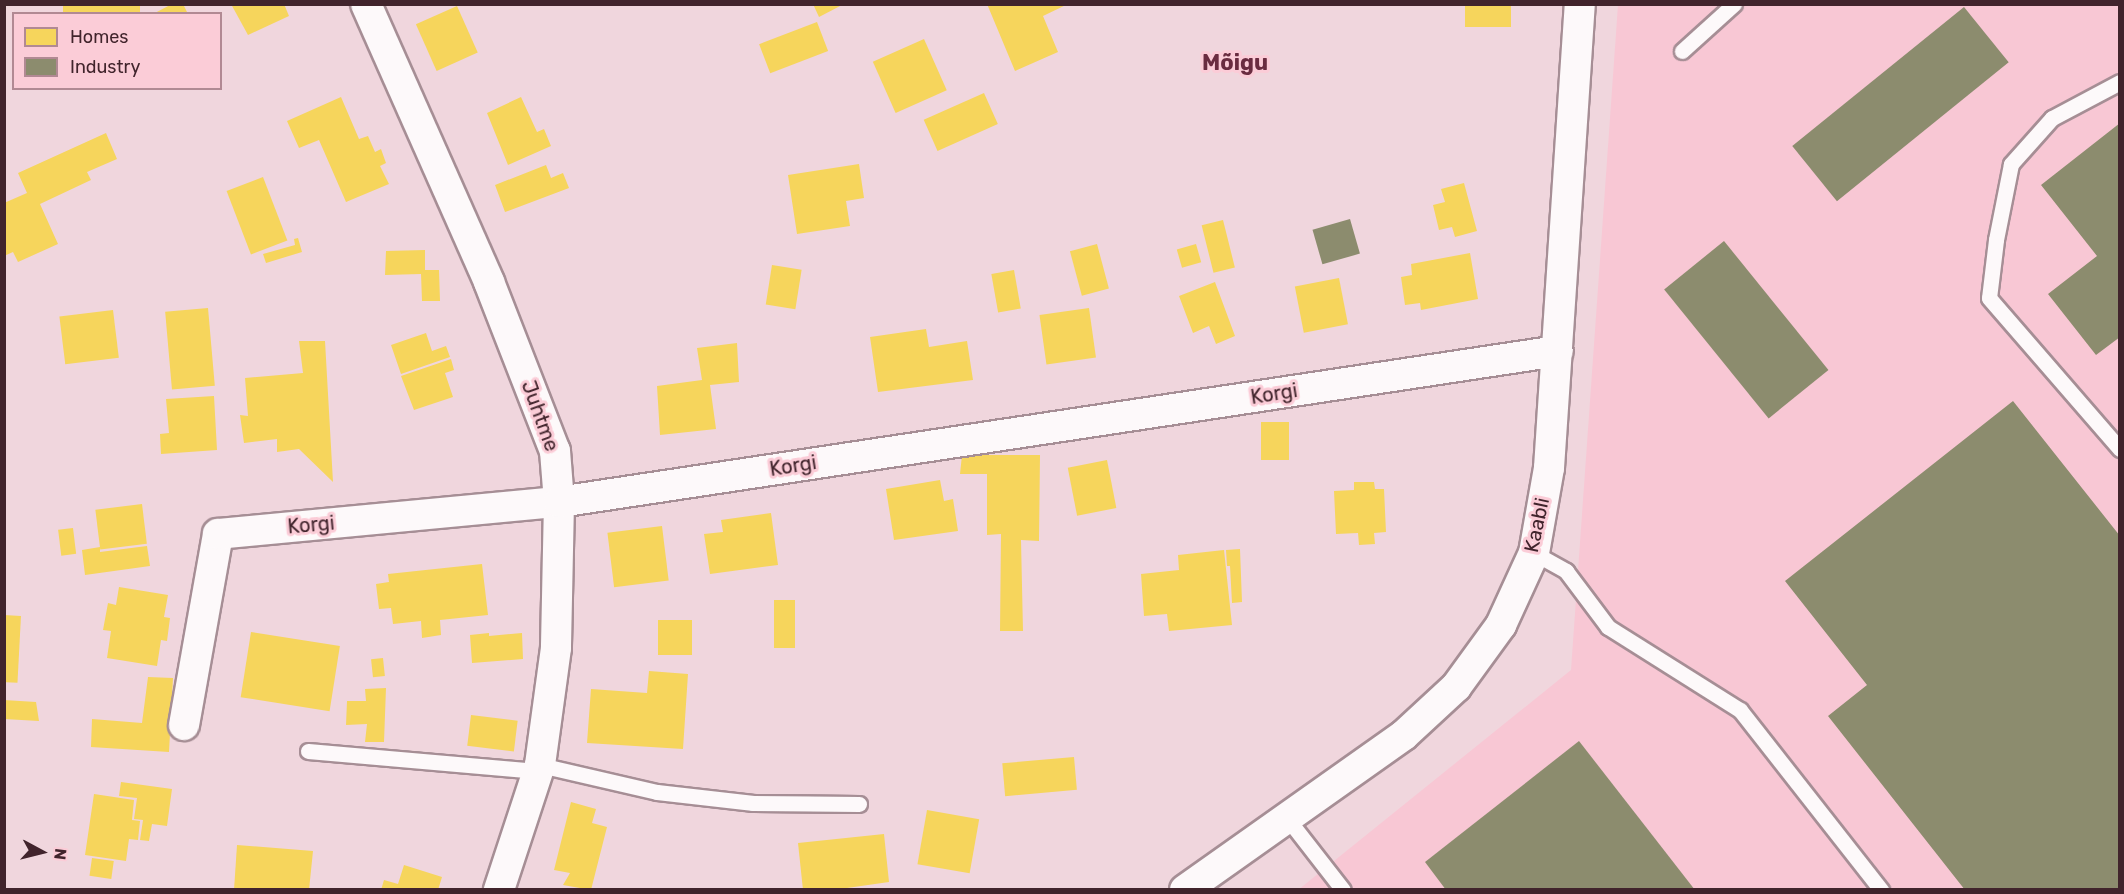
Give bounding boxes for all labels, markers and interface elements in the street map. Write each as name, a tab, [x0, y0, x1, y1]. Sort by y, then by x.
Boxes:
legend	[12, 12, 222, 90]
text: Homes	[70, 26, 128, 48]
district label: Mõigu	[1202, 50, 1268, 76]
text: Industry	[70, 56, 140, 78]
street label: Juhtme	[516, 377, 564, 455]
street label: Korgi	[1249, 378, 1299, 410]
street label: Korgi	[768, 450, 818, 482]
street label: Kaabli	[1519, 495, 1555, 555]
street label: Korgi	[287, 511, 335, 539]
north arrow	[12, 822, 72, 882]
text: N	[50, 847, 70, 861]

